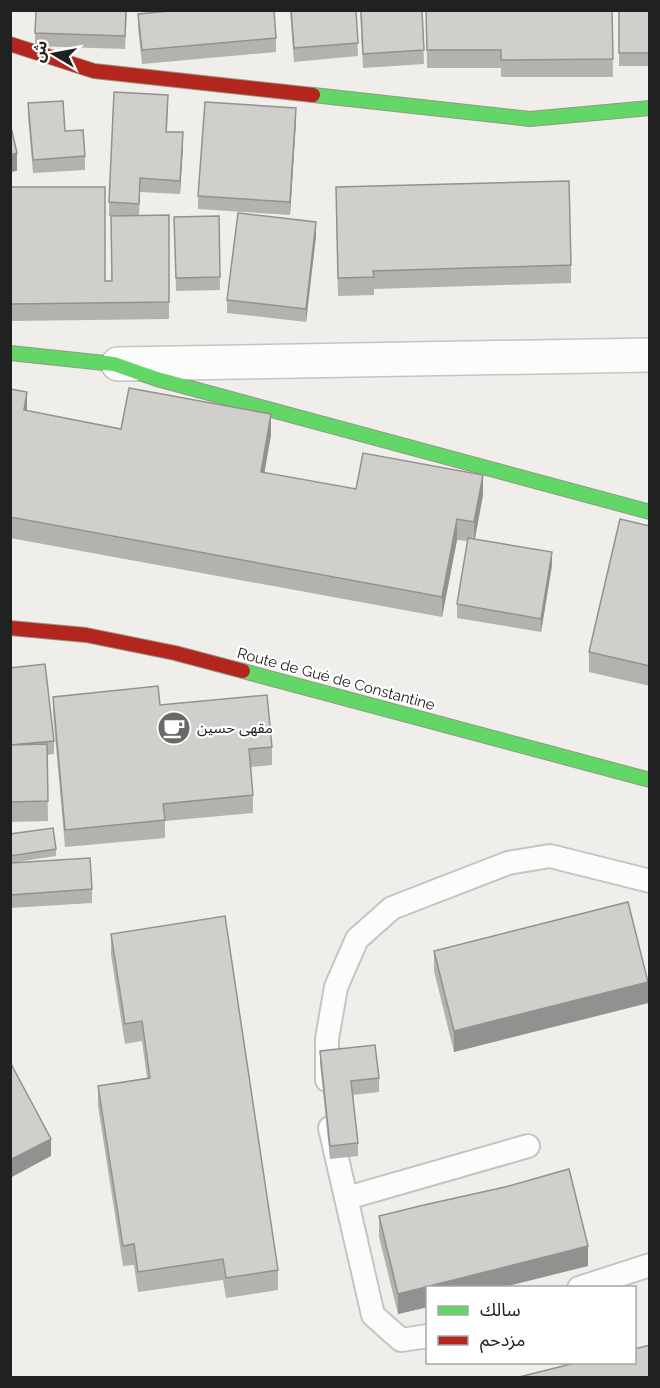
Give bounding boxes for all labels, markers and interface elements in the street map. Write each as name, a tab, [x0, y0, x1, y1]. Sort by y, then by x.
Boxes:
north arrow	[24, 24, 84, 84]
text: ش	[28, 39, 51, 64]
street label: Route de Gué de Constantine	[235, 644, 437, 714]
cafe icon: مقهى حسين	[156, 710, 192, 746]
place label: مقهى حسين	[197, 719, 273, 737]
legend	[426, 1286, 636, 1364]
text: سالك	[480, 1299, 521, 1320]
text: مزدحم	[480, 1329, 525, 1353]

